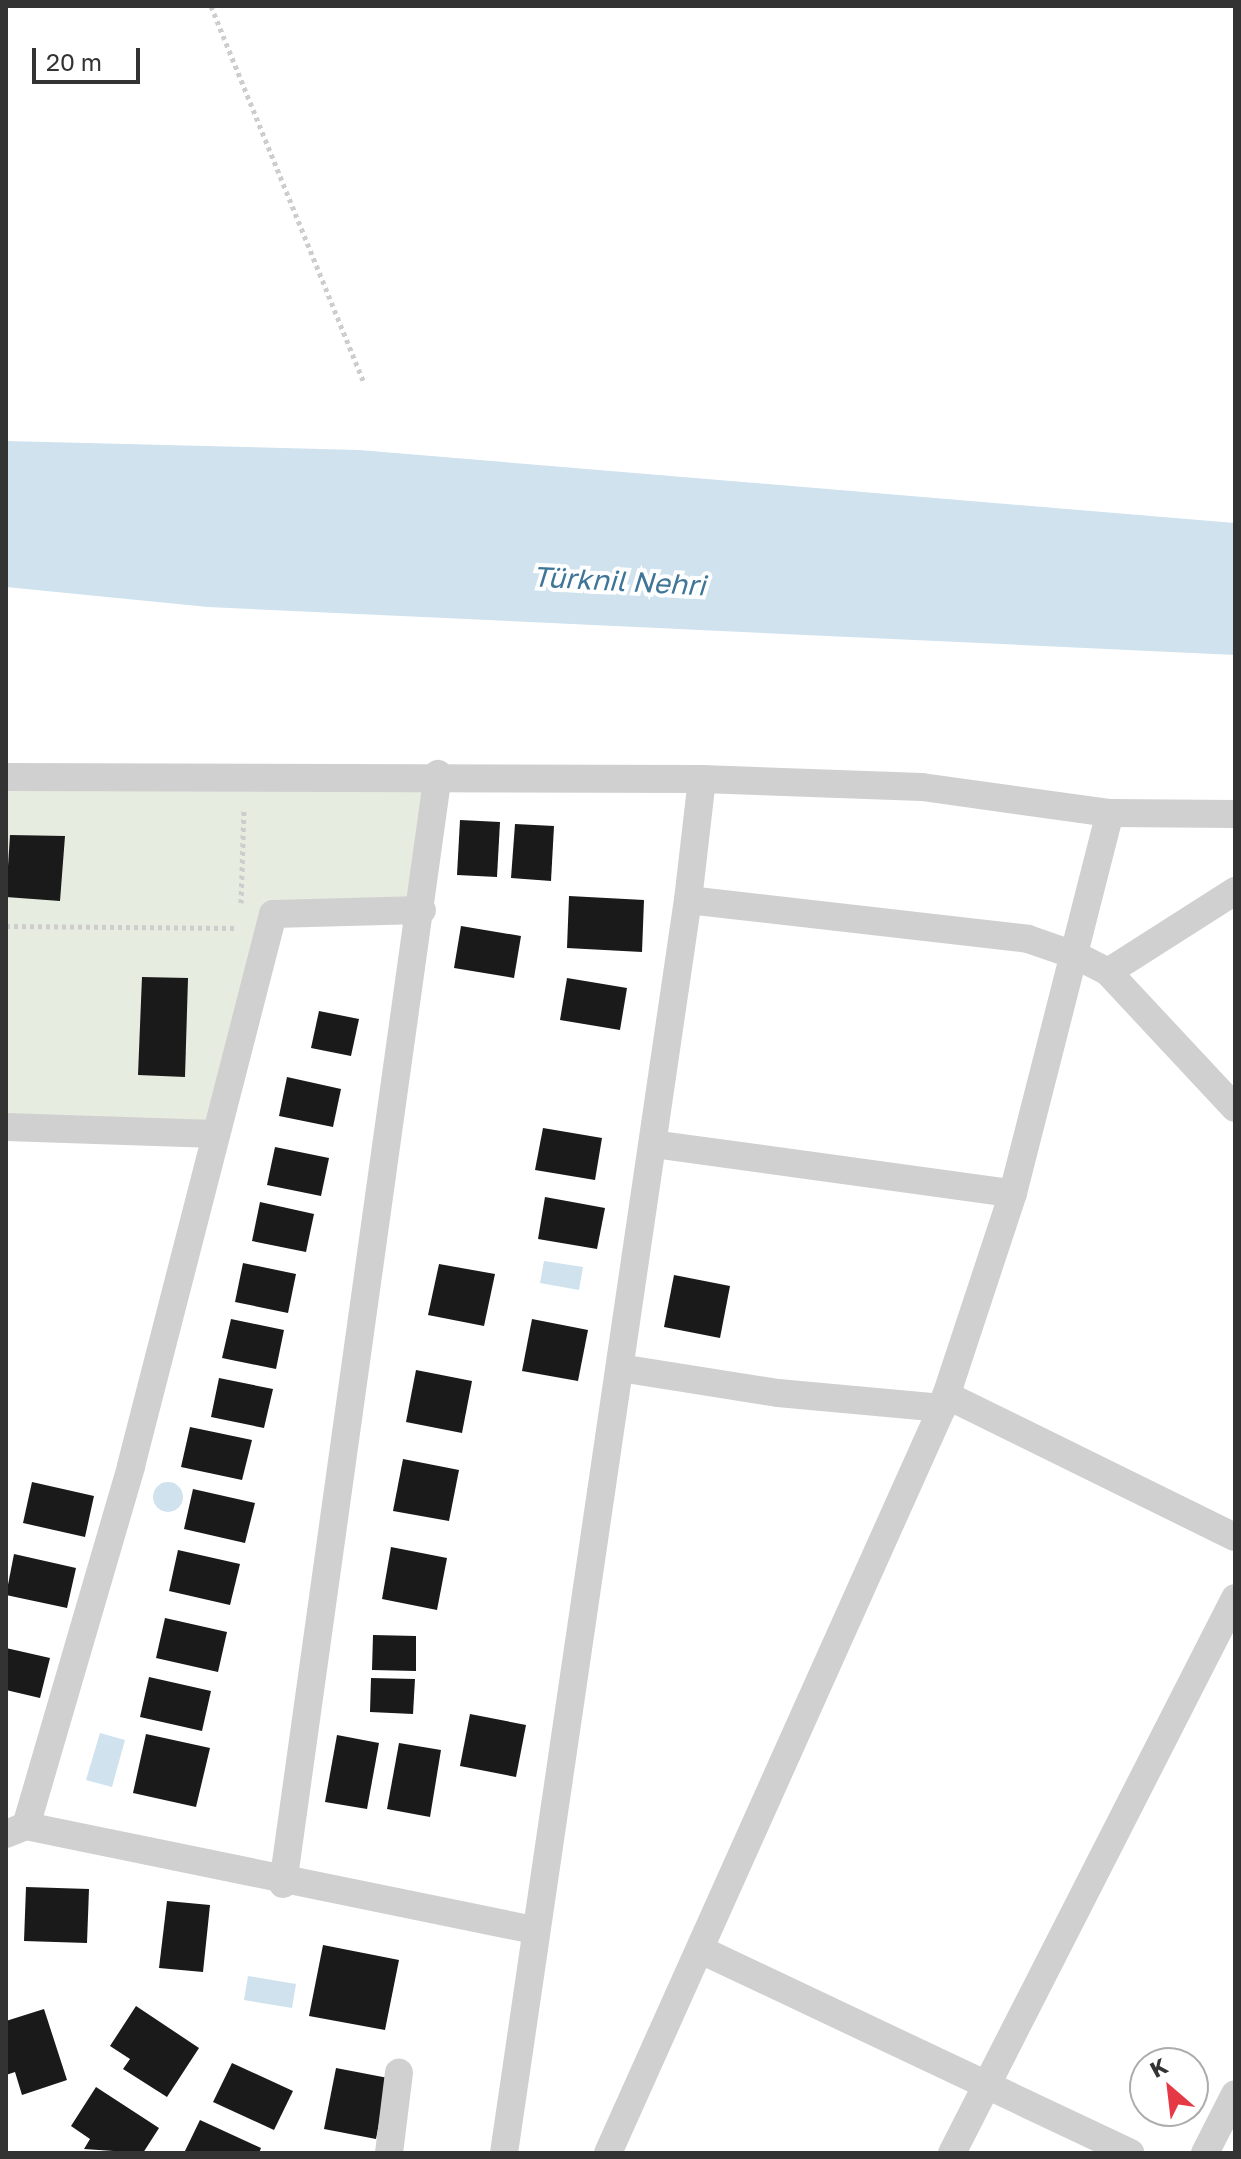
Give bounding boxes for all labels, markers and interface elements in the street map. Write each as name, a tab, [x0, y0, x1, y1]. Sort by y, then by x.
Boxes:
scale bar	[36, 32, 144, 82]
text: 20 m	[46, 47, 102, 76]
water label: Türknil Nehri	[532, 560, 706, 602]
north arrow	[1129, 2047, 1209, 2127]
text: K	[1145, 2051, 1172, 2083]

